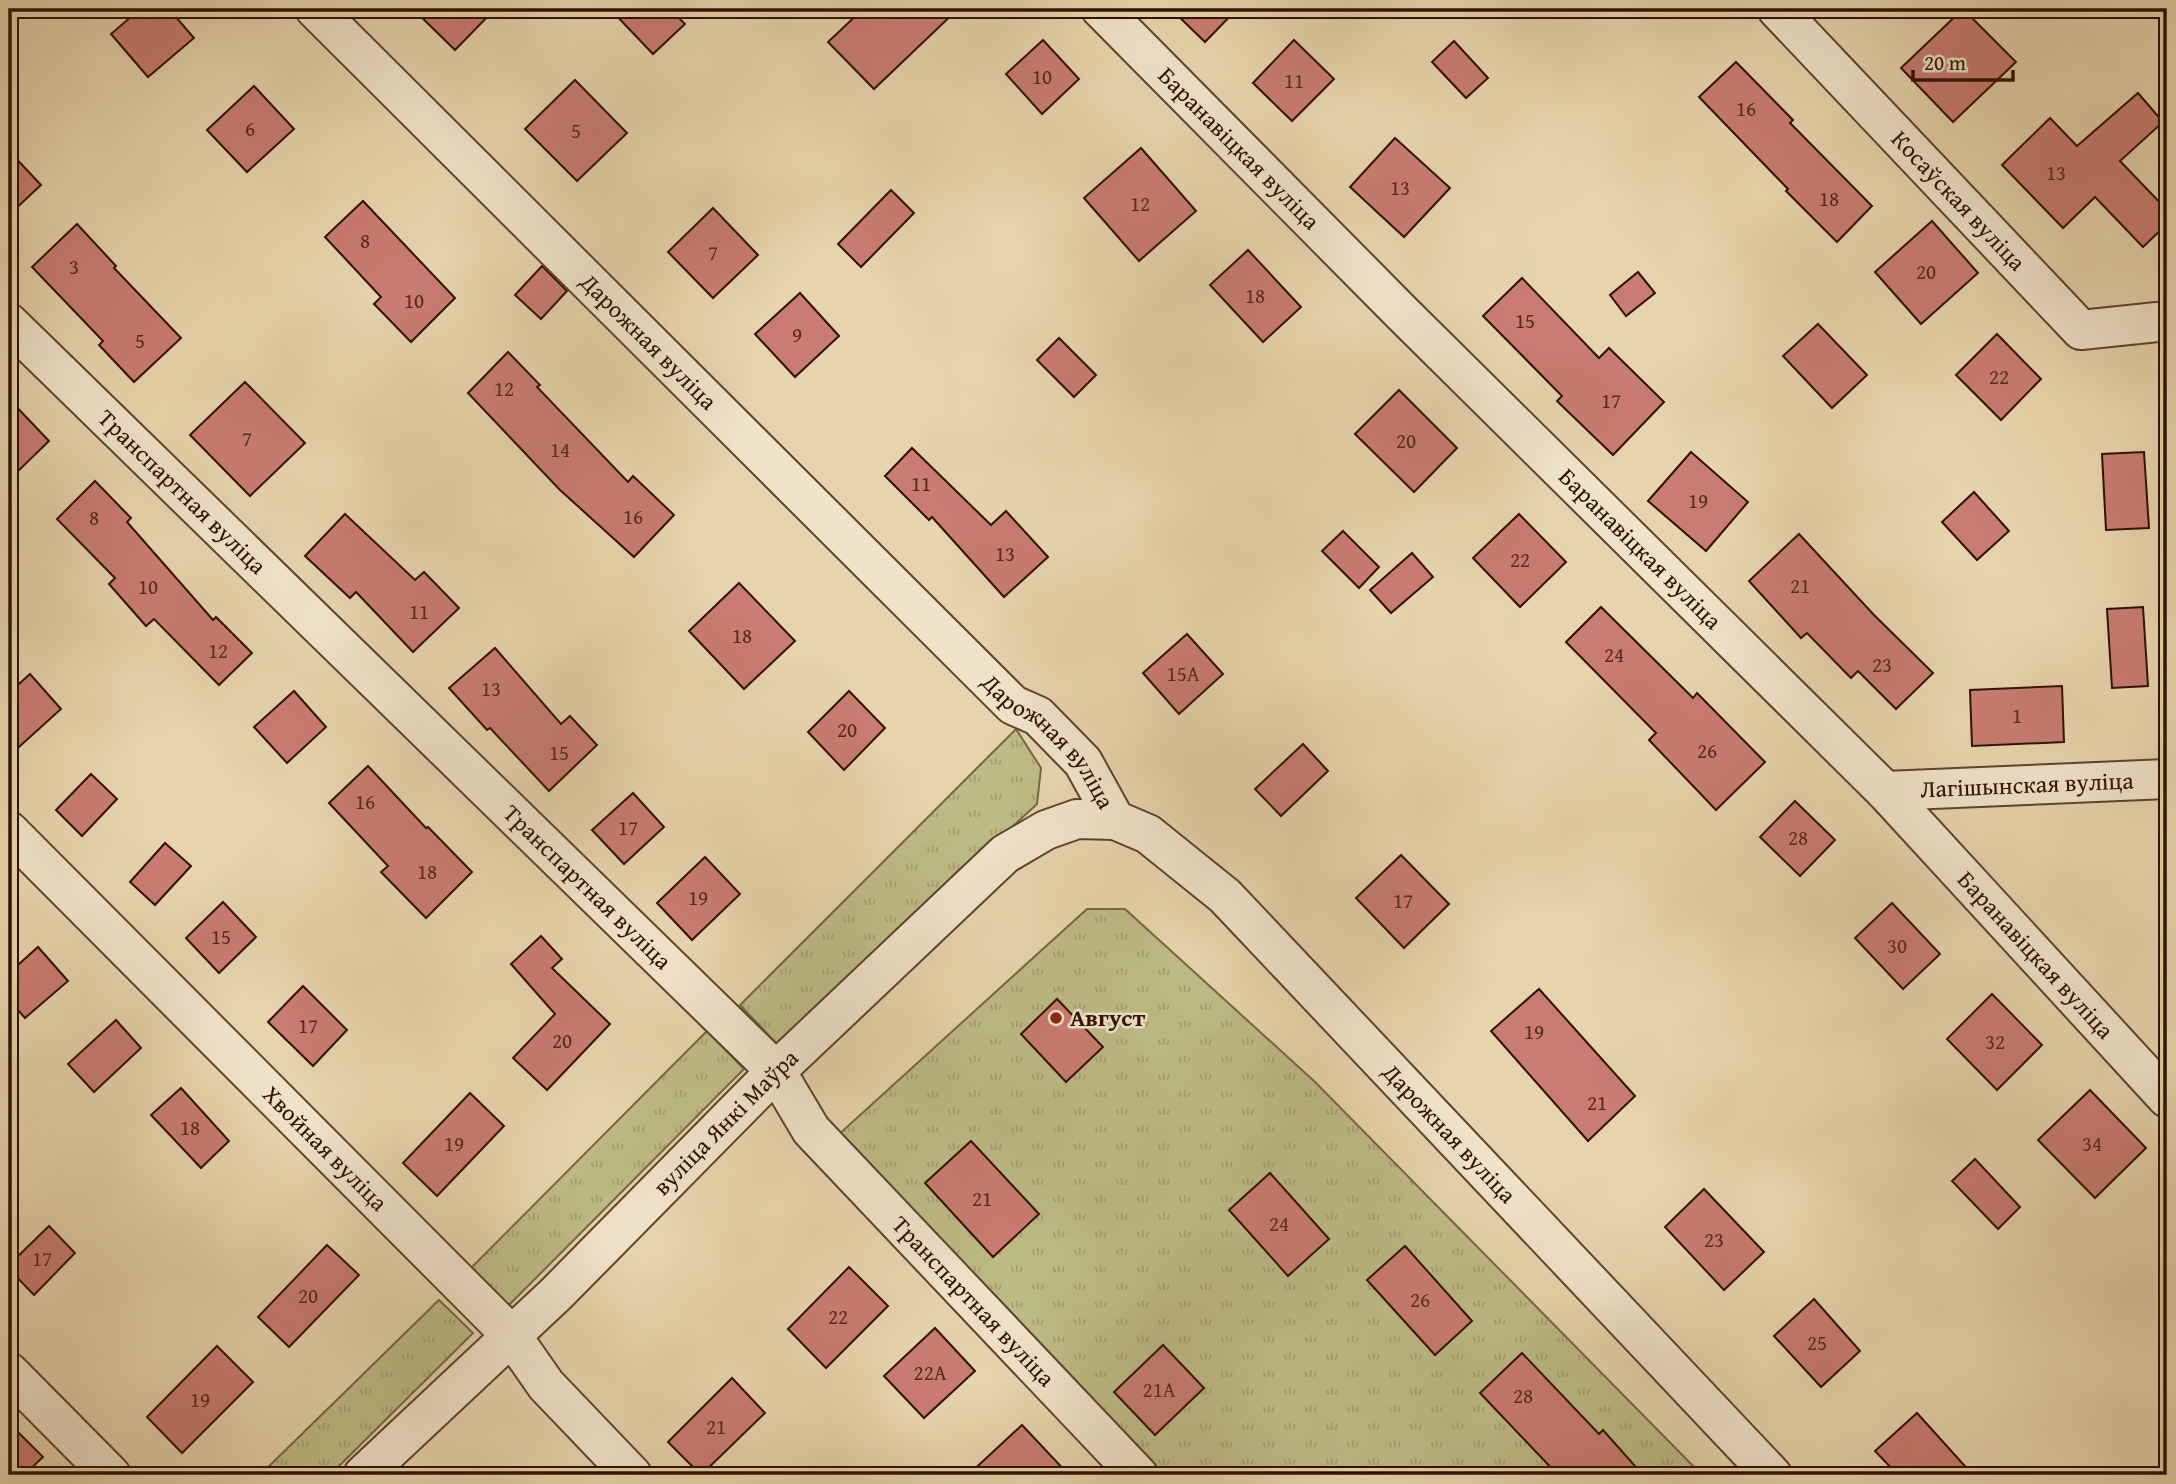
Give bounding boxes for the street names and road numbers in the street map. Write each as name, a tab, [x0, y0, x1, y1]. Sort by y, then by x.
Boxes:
street label: Баранавіцкая вуліца	[1150, 58, 1329, 238]
street label: Косаўская вуліца	[1883, 122, 2035, 279]
street label: Дарожная вуліца	[572, 264, 726, 418]
street label: Транспартная вуліца	[90, 401, 275, 583]
street label: Баранавіцкая вуліца	[1551, 460, 1731, 638]
street label: Дарожная вуліца	[973, 664, 1124, 816]
street label: Лагішынская вуліца	[1919, 762, 2135, 806]
street label: Транспартная вуліца	[495, 796, 681, 978]
street label: Баранавіцкая вуліца	[1950, 863, 2123, 1047]
street label: вуліца Янкі Маўра	[645, 1040, 806, 1203]
street label: Дарожная вуліца	[1374, 1054, 1525, 1211]
street label: Хвойная вуліца	[255, 1077, 397, 1219]
street label: Транспартная вуліца	[884, 1208, 1064, 1395]

